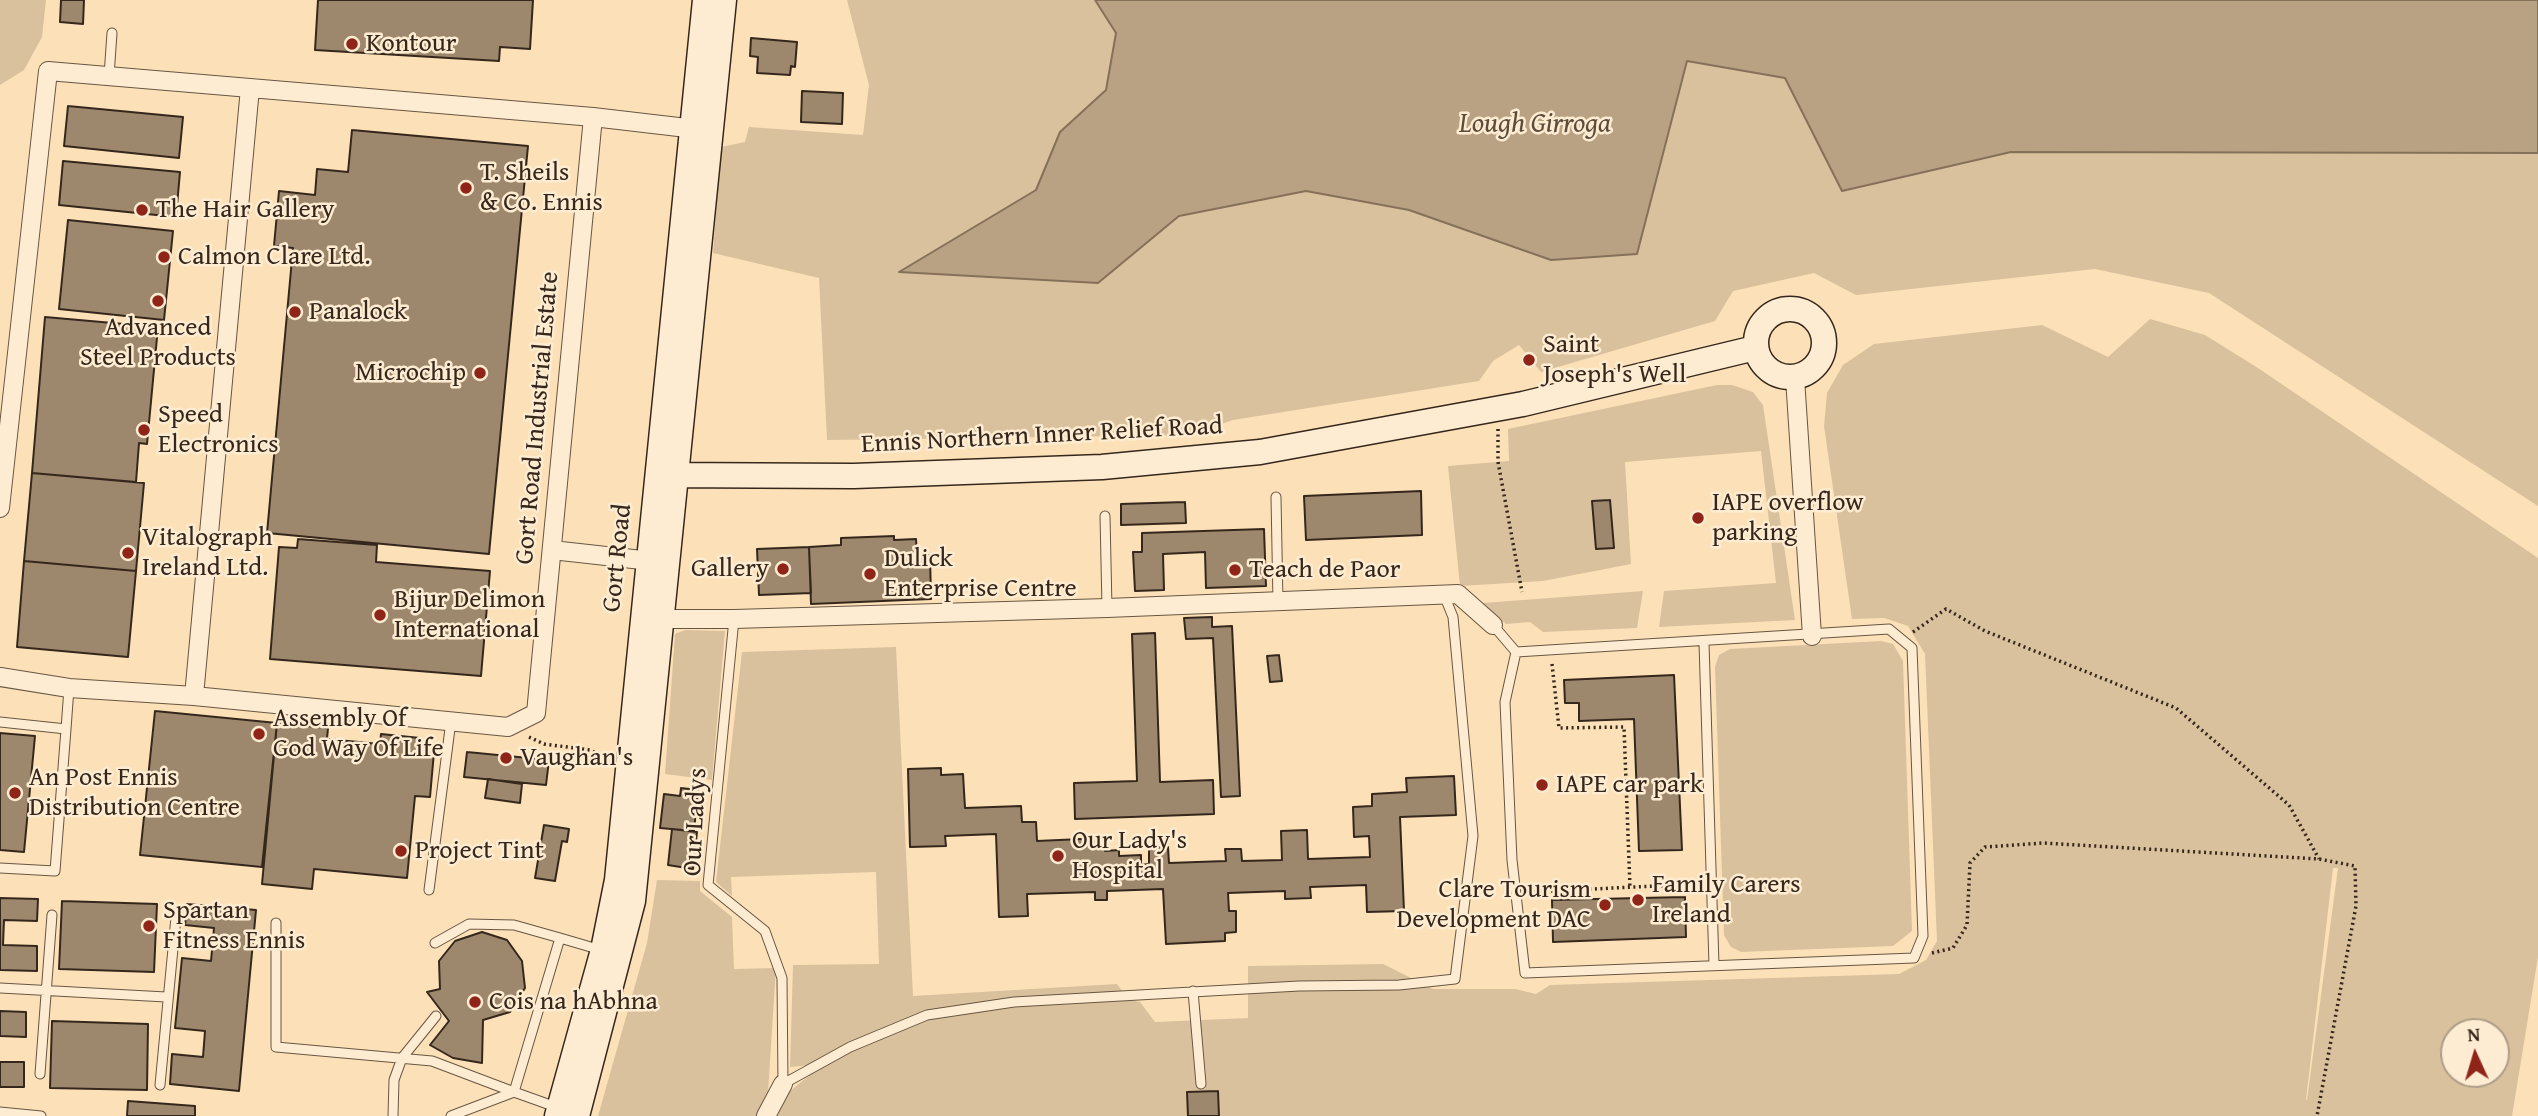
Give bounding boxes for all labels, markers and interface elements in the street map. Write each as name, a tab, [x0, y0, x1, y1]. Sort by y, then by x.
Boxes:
place label: Kontour	[366, 28, 456, 60]
marker: Kontour	[344, 36, 360, 52]
water label: Lough Girroga	[1459, 108, 1611, 142]
place label: T. Sheils & Co. Ennis	[480, 157, 603, 218]
marker: T. Sheils & Co. Ennis	[458, 180, 474, 196]
place label: The Hair Gallery	[156, 194, 334, 226]
marker: The Hair Gallery	[134, 202, 150, 218]
place label: Calmon Clare Ltd.	[178, 241, 371, 273]
marker: Calmon Clare Ltd.	[156, 249, 172, 265]
street label: Gort Road Industrial Estate	[510, 270, 566, 566]
marker: Advanced Steel Products	[150, 293, 166, 309]
place label: Panalock	[309, 296, 407, 328]
marker: Panalock	[287, 304, 303, 320]
place label: Advanced Steel Products	[80, 312, 236, 374]
place label: Saint Joseph's Well	[1543, 329, 1686, 390]
marker: Saint Joseph's Well	[1521, 352, 1537, 368]
place label: Microchip	[355, 357, 466, 389]
marker: Microchip	[472, 365, 488, 381]
place label: Speed Electronics	[158, 399, 279, 460]
street label: Ennis Northern Inner Relief Road	[860, 411, 1224, 461]
marker: Speed Electronics	[136, 422, 152, 438]
place label: IAPE overflow parking	[1712, 487, 1864, 548]
street label: Gort Road	[597, 502, 639, 614]
marker: IAPE overflow parking	[1690, 510, 1706, 526]
place label: Vitalograph Ireland Ltd.	[142, 522, 273, 584]
place label: Dulick Enterprise Centre	[884, 543, 1077, 604]
marker: Vitalograph Ireland Ltd.	[120, 545, 136, 561]
place label: Gallery	[691, 553, 769, 585]
place label: Teach de Paor	[1249, 554, 1401, 586]
marker: Gallery	[775, 561, 791, 577]
marker: Teach de Paor	[1227, 562, 1243, 578]
marker: Dulick Enterprise Centre	[862, 566, 878, 582]
place label: Bijur Delimon International	[394, 584, 545, 646]
marker: Bijur Delimon International	[372, 607, 388, 623]
place label: Assembly Of God Way Of Life	[273, 703, 444, 764]
marker: Assembly Of God Way Of Life	[251, 726, 267, 742]
place label: Vaughan's	[520, 742, 633, 774]
marker: Vaughan's	[498, 750, 514, 766]
place label: An Post Ennis Distribution Centre	[29, 762, 240, 824]
street label: Our Ladys	[678, 767, 714, 877]
place label: IAPE car park	[1556, 769, 1703, 801]
marker: IAPE car park	[1534, 777, 1550, 793]
marker: An Post Ennis Distribution Centre	[7, 785, 23, 801]
place label: Our Lady's Hospital	[1072, 825, 1187, 886]
place label: Project Tint	[415, 835, 544, 867]
marker: Project Tint	[393, 843, 409, 859]
marker: Our Lady's Hospital	[1050, 848, 1066, 864]
place label: Family Carers Ireland	[1652, 869, 1800, 931]
place label: Clare Tourism Development DAC	[1396, 874, 1591, 936]
marker: Family Carers Ireland	[1630, 892, 1646, 908]
place label: Spartan Fitness Ennis	[163, 895, 305, 956]
marker: Clare Tourism Development DAC	[1597, 897, 1613, 913]
marker: Spartan Fitness Ennis	[141, 918, 157, 934]
place label: Cois na hAbhna	[489, 986, 658, 1018]
marker: Cois na hAbhna	[467, 994, 483, 1010]
north arrow	[2440, 1018, 2510, 1088]
text: N	[2466, 1020, 2481, 1048]

